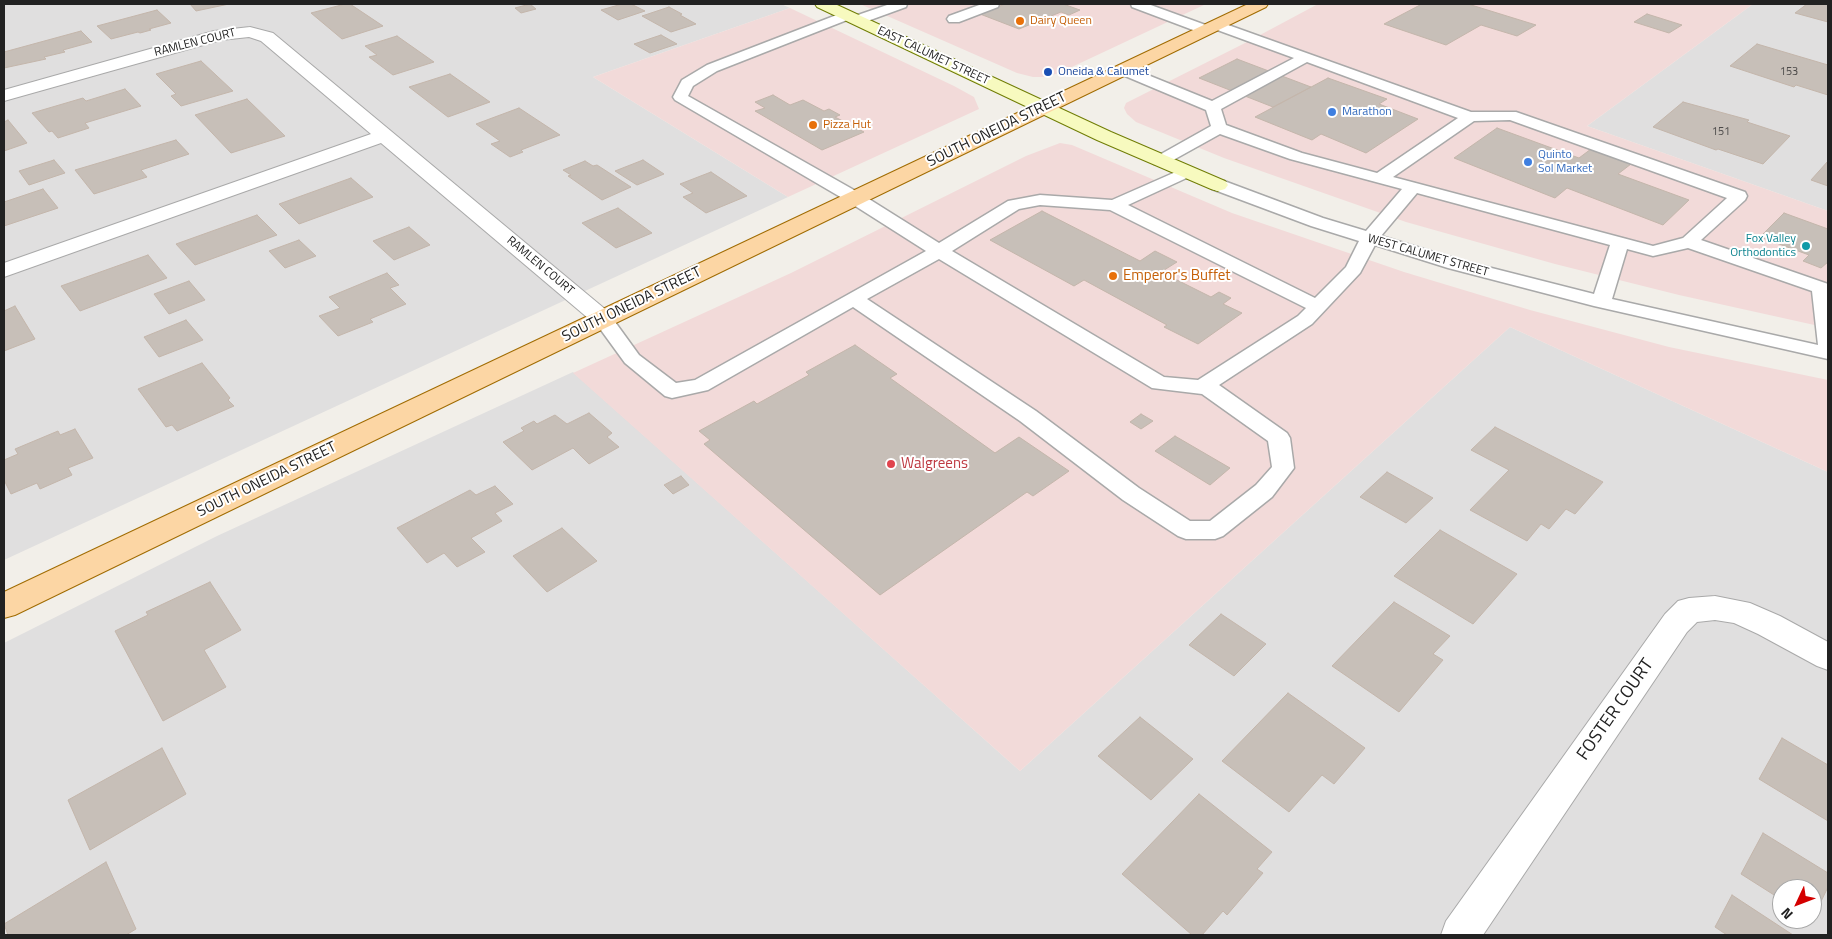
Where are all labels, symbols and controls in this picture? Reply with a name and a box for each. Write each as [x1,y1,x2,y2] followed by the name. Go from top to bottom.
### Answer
[1030,14,1092,28] place label: Dairy Queen
[1014,15,1026,27] marker: Dairy Queen
[875,24,991,88] street label: EAST CALUMET STREET
[153,26,237,60] street label: RAMLEN COURT
[1058,65,1149,79] place label: Oneida & Calumet
[1780,65,1798,79] house number: 153
[1042,66,1054,78] marker: Oneida & Calumet
[925,88,1069,172] street label: SOUTH ONEIDA STREET
[1342,105,1392,119] place label: Marathon
[1326,106,1338,118] marker: Marathon
[823,118,871,132] place label: Pizza Hut
[807,119,819,131] marker: Pizza Hut
[1712,125,1730,139] house number: 151
[1538,148,1592,176] place label: Quinto Sol Market
[1522,156,1534,168] marker: Quinto Sol Market
[1366,232,1490,280] street label: WEST CALUMET STREET
[1730,232,1796,260] place label: Fox Valley Orthodontics
[503,234,577,298] street label: RAMLEN COURT
[1800,240,1812,252] marker: Fox Valley Orthodontics
[560,263,704,347] street label: SOUTH ONEIDA STREET
[1123,267,1231,285] place label: Emperor's Buffet
[1107,270,1119,282] marker: Emperor's Buffet
[195,438,339,522] street label: SOUTH ONEIDA STREET
[901,455,968,473] place label: Walgreens
[885,458,897,470] marker: Walgreens
[1573,655,1659,765] street label: FOSTER COURT
[1772,879,1822,929] north arrow
[1775,903,1797,925] text: N

